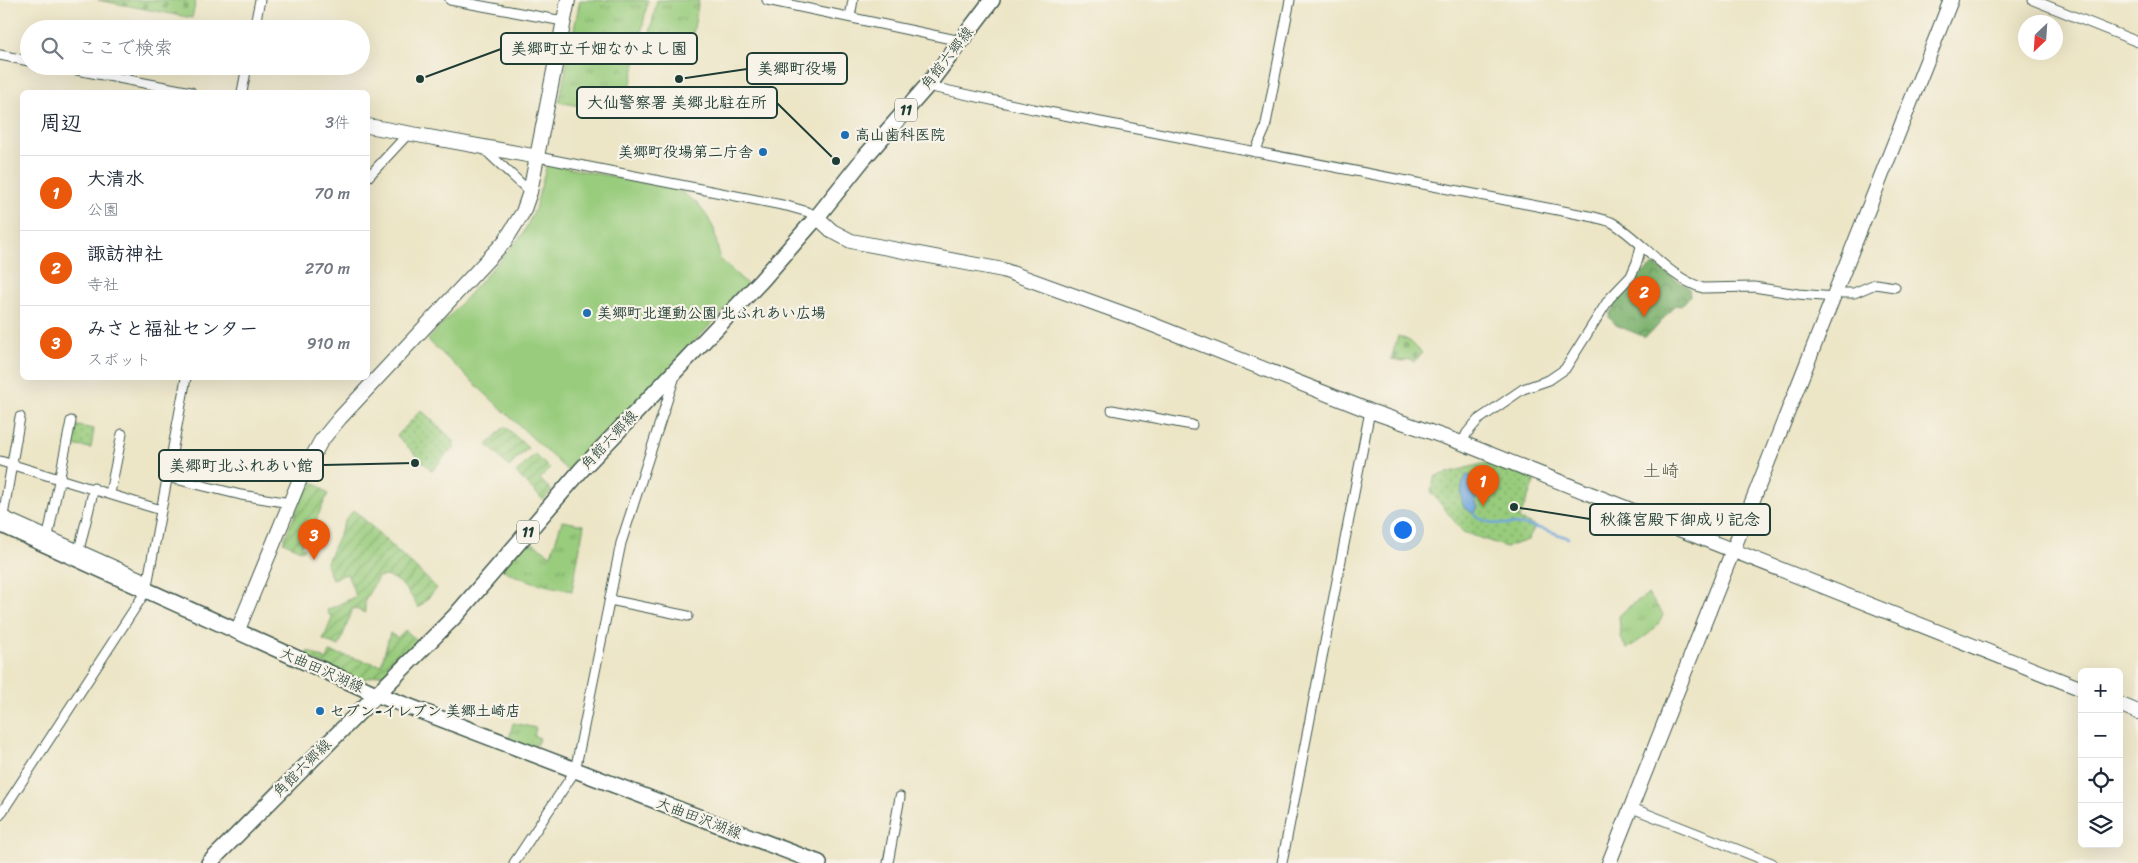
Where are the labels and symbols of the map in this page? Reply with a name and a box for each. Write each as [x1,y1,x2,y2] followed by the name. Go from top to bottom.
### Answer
[2018,15,2063,60] north arrow
[914,20,980,96] street label: 角館六郷線
[501,33,697,64] callout: 美郷町立千畑なかよし園
[511,34,687,63] text: 美郷町立千畑なかよし園
[747,53,847,84] callout: 美郷町役場
[757,54,837,83] text: 美郷町役場
[577,87,777,118] callout: 大仙警察署 美郷北駐在所
[587,88,767,117] text: 大仙警察署 美郷北駐在所
[895,98,917,122] road number: 11
[855,122,945,148] place label: 高山歯科医院
[839,129,851,141] marker: 高山歯科医院
[618,139,753,165] place label: 美郷町役場第二庁舎
[757,146,769,158] marker: 美郷町役場第二庁舎
[1628,276,1660,317] pin: 2
[597,300,826,326] place label: 美郷町北運動公園 北ふれあい広場
[581,307,593,319] marker: 美郷町北運動公園 北ふれあい広場
[574,404,644,476] street label: 角館六郷線
[159,450,323,481] callout: 美郷町北ふれあい館
[169,451,313,480] text: 美郷町北ふれあい館
[1643,455,1679,487] district label: 土崎
[1467,465,1499,506] pin: 1
[1590,504,1770,535] callout: 秋篠宮殿下御成り記念
[1600,505,1760,534] text: 秋篠宮殿下御成り記念
[1390,517,1416,543] your location
[298,519,330,560] pin: 3
[517,520,539,544] road number: 11
[276,640,368,700] street label: 大曲田沢湖線
[330,698,521,724] place label: セブン-イレブン 美郷土崎店
[314,705,326,717] marker: セブン-イレブン 美郷土崎店
[266,732,338,804] street label: 角館六郷線
[652,790,746,846] street label: 大曲田沢湖線

